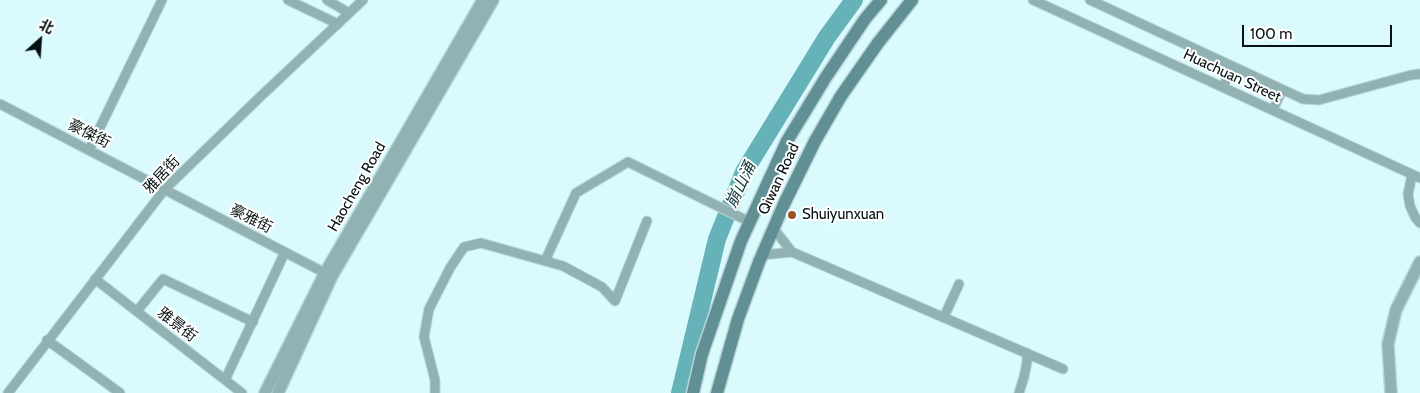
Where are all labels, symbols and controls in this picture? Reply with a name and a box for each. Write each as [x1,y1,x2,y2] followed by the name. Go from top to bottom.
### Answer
[15,15,65,65] north arrow
[36,15,57,38] text: 北
[1245,15,1395,47] scale bar
[1250,25,1292,43] text: 100 m
[1180,45,1284,107] street label: Huachuan Street
[65,116,113,152] street label: 豪傑街
[324,139,390,235] street label: Haocheng Road
[755,140,803,218] street label: Qiwan Road
[140,152,184,198] street label: 雅居街
[722,159,760,211] water label: 崩山涌
[227,201,275,237] street label: 豪雅街
[802,206,884,224] place label: Shuiyunxuan
[786,209,798,221] marker: Shuiyunxuan
[154,304,200,346] street label: 雅景街

